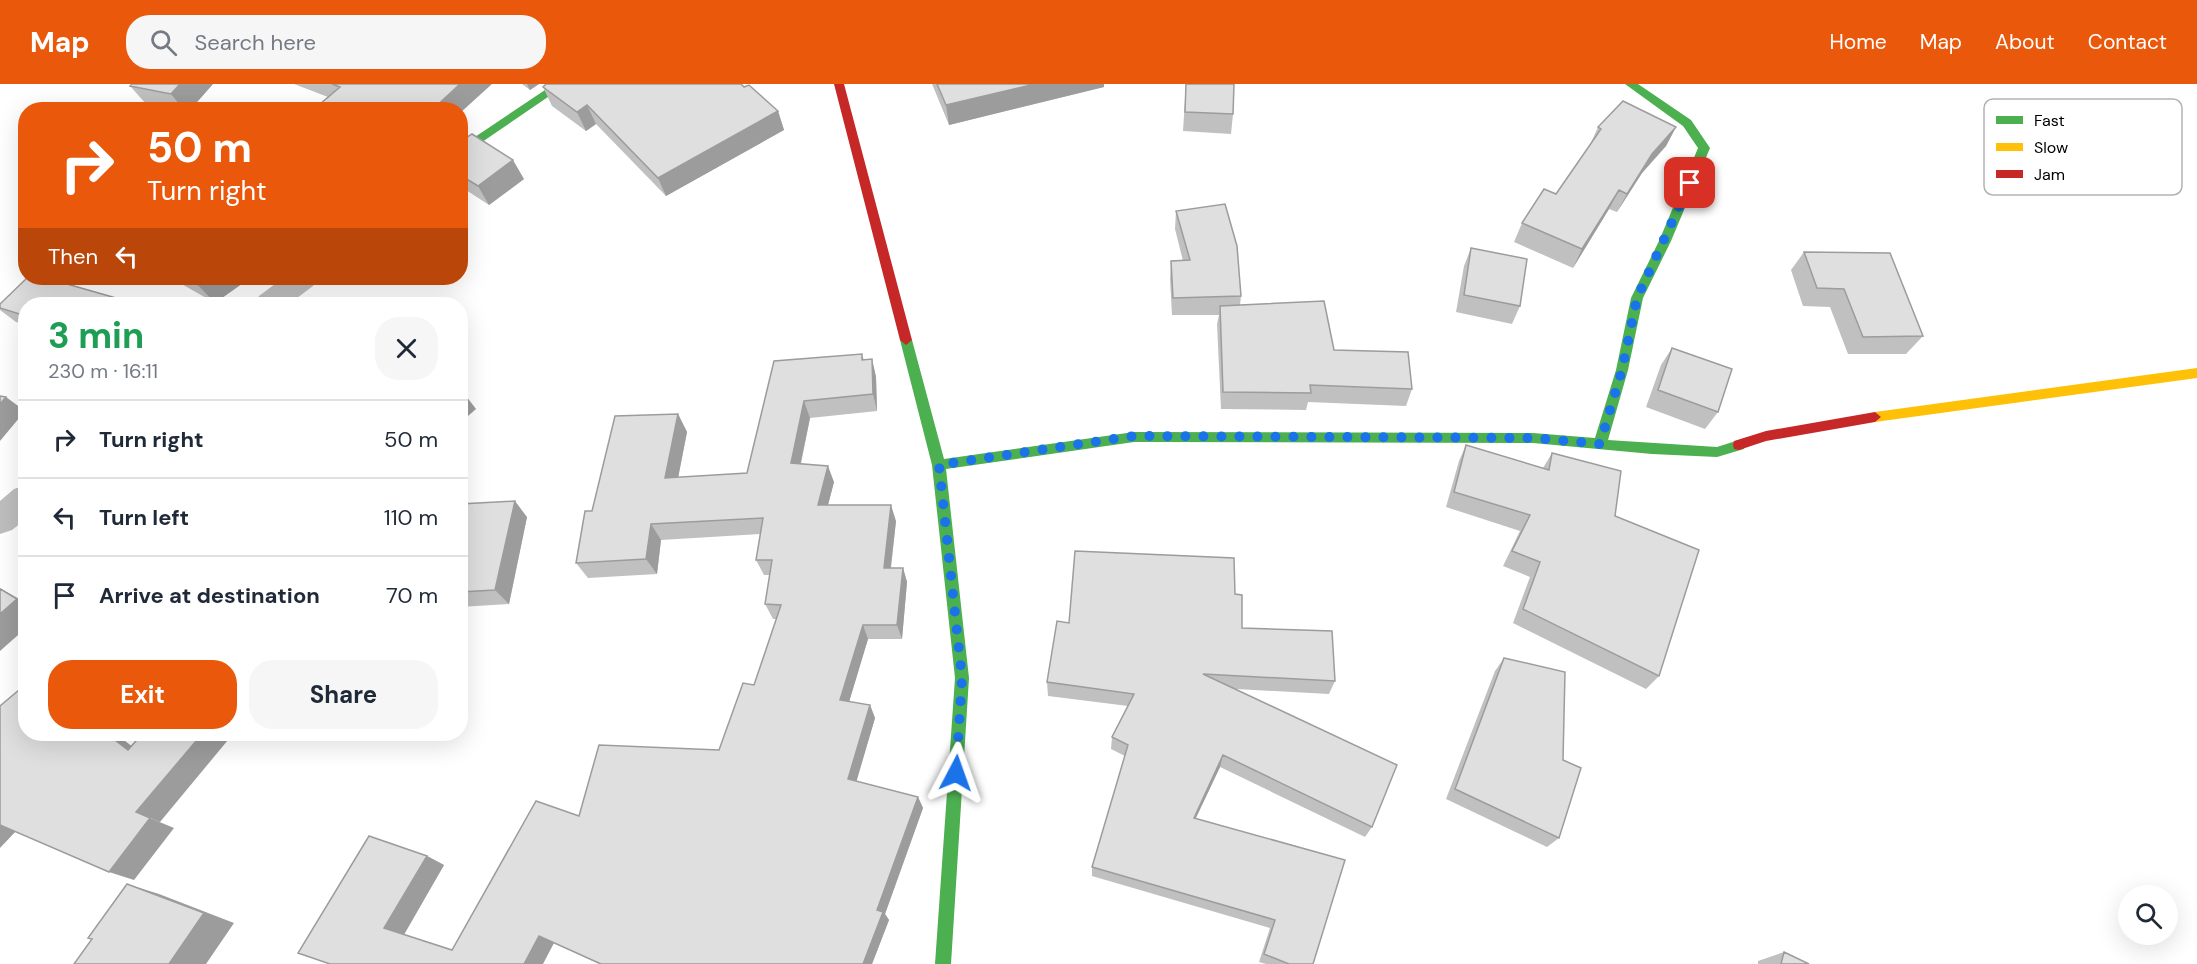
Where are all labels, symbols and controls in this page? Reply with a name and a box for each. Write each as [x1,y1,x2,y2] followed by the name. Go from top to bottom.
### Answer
[126,15,546,69] search box
[30,24,90,61] text: Map
[147,26,180,59] icon: search
[195,28,316,57] text: Search here
[1829,28,1887,56] text: Home
[1920,28,1962,56] text: Map
[1995,28,2055,56] text: About
[2088,28,2167,56] text: Contact
[1984,99,2182,195] legend
[2034,110,2065,131] text: Fast
[147,120,252,175] text: 50 m
[48,126,126,204] icon: right
[2034,137,2068,158] text: Slow
[1664,157,1715,208] pin
[2034,164,2065,185] text: Jam
[1673,166,1706,199] icon: arrive
[147,173,267,208] text: Turn right
[110,240,143,273] icon: left
[48,242,98,271] text: Then
[48,312,144,359] text: 3 min
[375,317,438,380] button: close
[48,358,158,384] text: 230 m · 16:11
[48,423,81,456] icon: right
[99,425,204,454] text: Turn right
[384,425,438,454] text: 50 m
[48,501,81,534] icon: left
[99,503,189,532] text: Turn left
[384,503,438,532] text: 110 m
[48,579,81,612] icon: arrive
[99,581,320,610] text: Arrive at destination
[386,581,438,610] text: 70 m
[48,660,237,729] button: Exit
[249,660,438,729] button: Share
[924,741,988,805] position arrow
[2118,885,2178,945] map controls
[2118,885,2178,945] button: search

